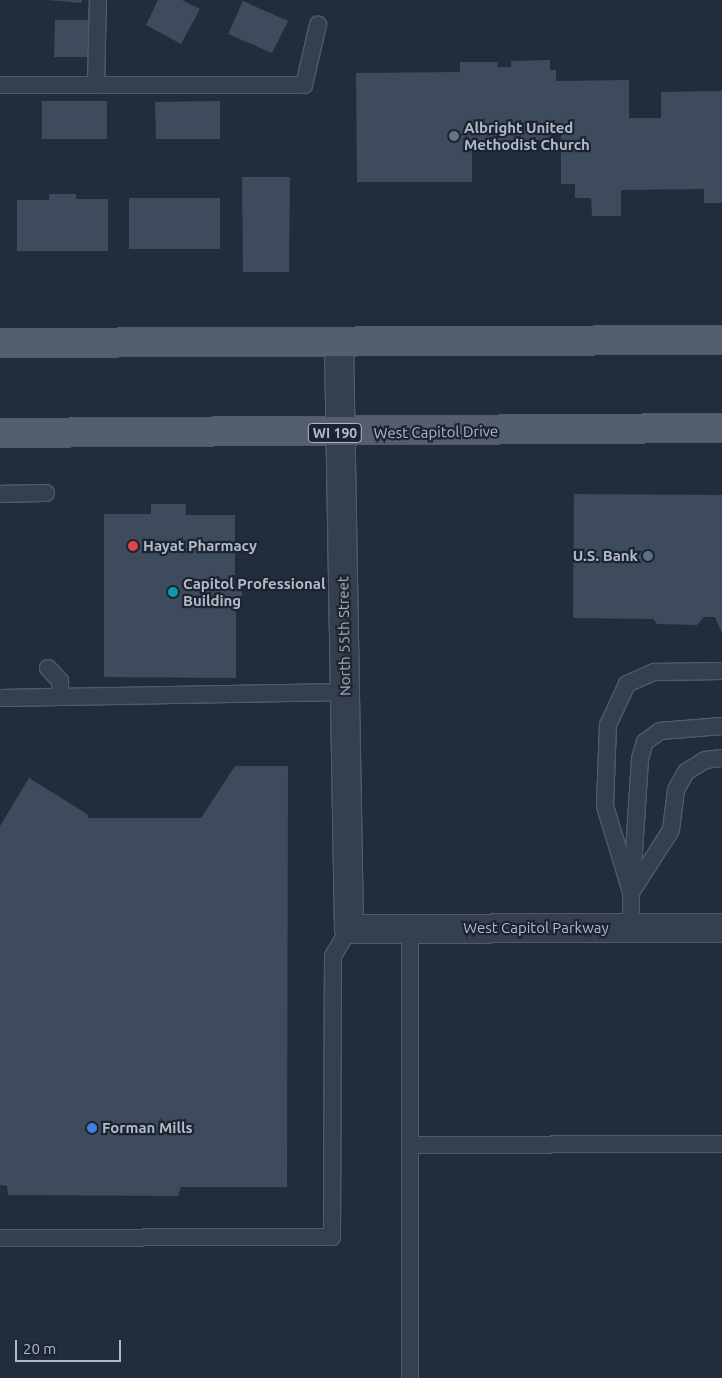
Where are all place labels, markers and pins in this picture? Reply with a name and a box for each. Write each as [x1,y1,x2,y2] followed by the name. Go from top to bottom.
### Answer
[464,118,590,153] place label: Albright United Methodist Church
[448,130,460,142] marker: Albright United Methodist Church
[143,537,257,555] place label: Hayat Pharmacy
[127,540,139,552] marker: Hayat Pharmacy
[573,547,638,565] place label: U.S. Bank
[642,550,654,562] marker: U.S. Bank
[183,574,325,609] place label: Capitol Professional Building
[167,586,179,598] marker: Capitol Professional Building
[102,1119,193,1137] place label: Forman Mills
[86,1122,98,1134] marker: Forman Mills

